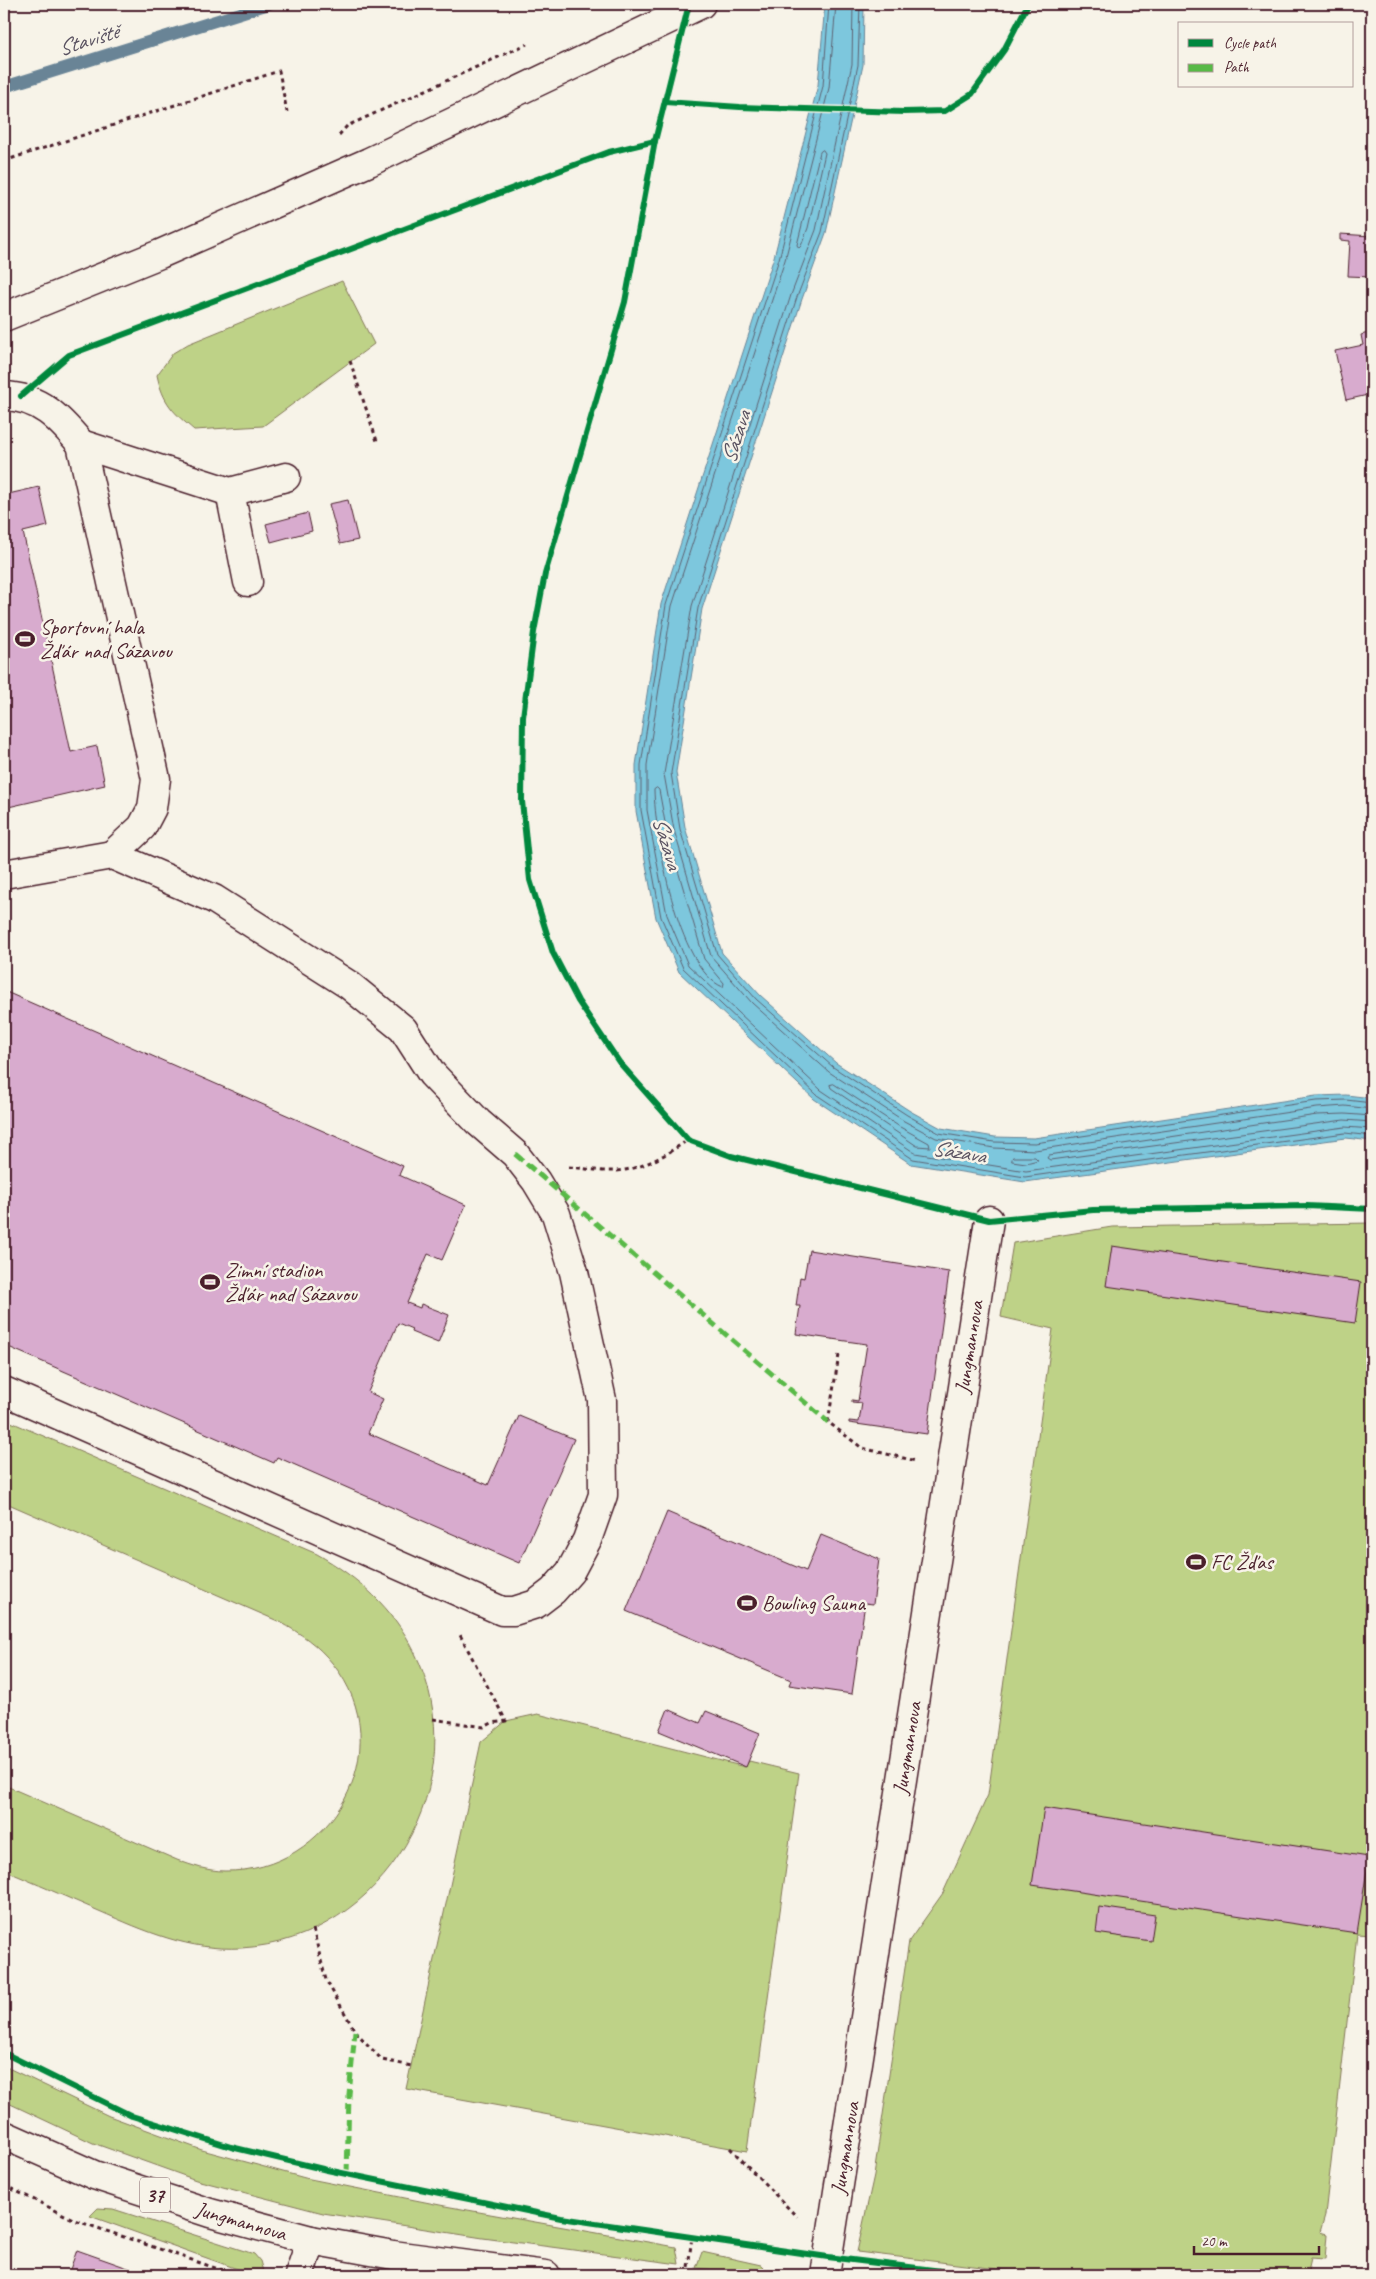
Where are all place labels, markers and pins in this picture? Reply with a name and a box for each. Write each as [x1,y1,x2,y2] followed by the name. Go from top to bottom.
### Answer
[40,614,173,664] place label: Sportovní hala Žďár nad Sázavou
[14,628,36,650] sports icon: Sportovní hala Žďár nad Sázavou
[225,1257,358,1307] place label: Zimní stadion Žďár nad Sázavou
[199,1271,221,1293] sports icon: Zimní stadion Žďár nad Sázavou
[1211,1549,1275,1575] place label: FC Žďas
[1185,1551,1207,1573] sports icon: FC Žďas
[762,1590,866,1616] place label: Bowling Sauna
[736,1592,758,1614] sports icon: Bowling Sauna

